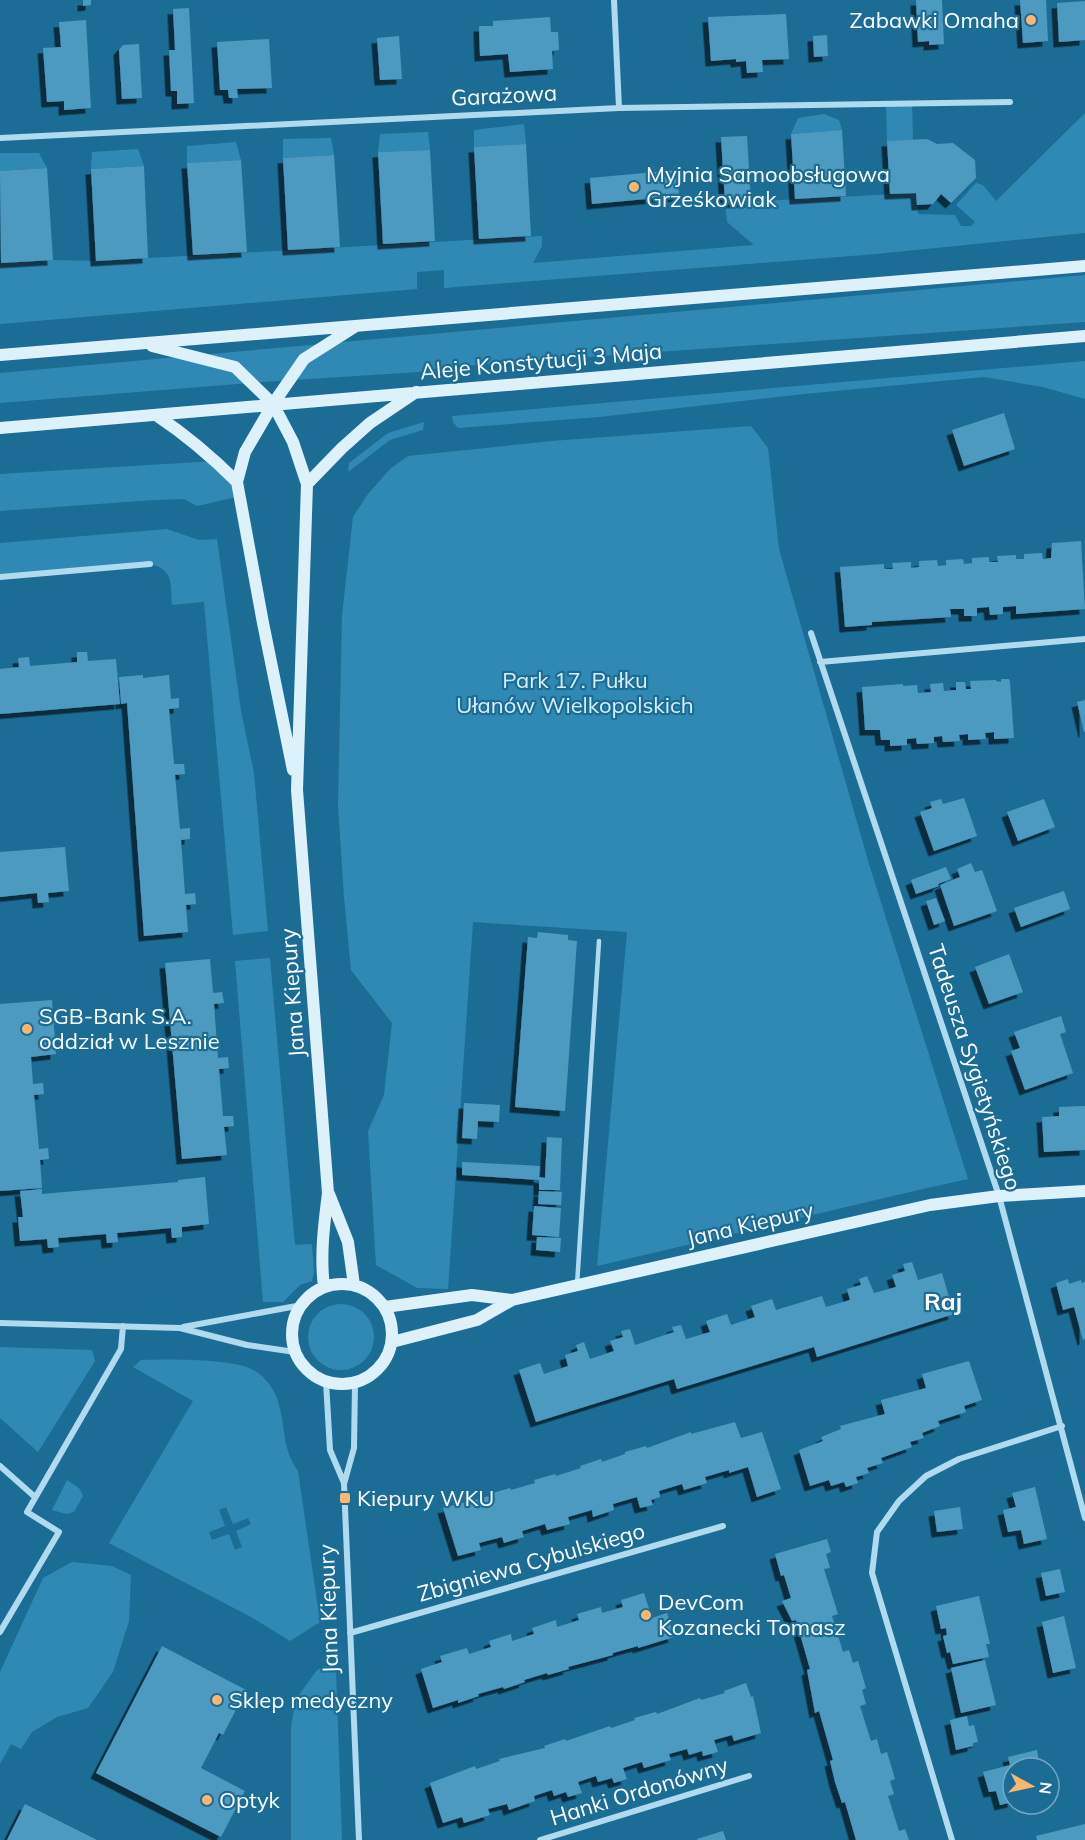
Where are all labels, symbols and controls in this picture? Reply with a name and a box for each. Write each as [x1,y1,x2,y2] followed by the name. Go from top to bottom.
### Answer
[850,6,1019,34] place label: Zabawki Omaha
[1024,13,1038,27] marker: Zabawki Omaha
[450,78,558,112] street label: Garażowa
[646,160,890,213] place label: Myjnia Samoobsługowa Grześkowiak
[627,180,641,194] marker: Myjnia Samoobsługowa Grześkowiak
[419,336,663,386] street label: Aleje Konstytucji 3 Maja
[456,666,694,719] park label: Park 17. Pułku Ułanów Wielkopolskich
[273,927,310,1059] street label: Jana Kiepury
[922,940,1028,1194] street label: Tadeusza Sygietyńskiego
[39,1002,220,1055] place label: SGB-Bank S.A. oddział w Lesznie
[20,1022,34,1036] marker: SGB-Bank S.A. oddział w Lesznie
[684,1196,817,1252] street label: Jana Kiepury
[924,1286,962,1316] district label: Raj
[357,1484,494,1512] place label: Kiepury WKU
[338,1491,352,1505] marker: Kiepury WKU
[414,1516,648,1608] street label: Zbigniewa Cybulskiego
[312,1543,344,1674] street label: Jana Kiepury
[658,1588,846,1641] place label: DevCom Kozanecki Tomasz
[639,1608,653,1622] marker: DevCom Kozanecki Tomasz
[229,1686,393,1714] place label: Sklep medyczny
[210,1693,224,1707] marker: Sklep medyczny
[547,1751,732,1831] street label: Hanki Ordonówny
[1001,1756,1061,1816] north arrow
[1035,1781,1057,1795] text: N
[219,1786,281,1814] place label: Optyk
[200,1793,214,1807] marker: Optyk

